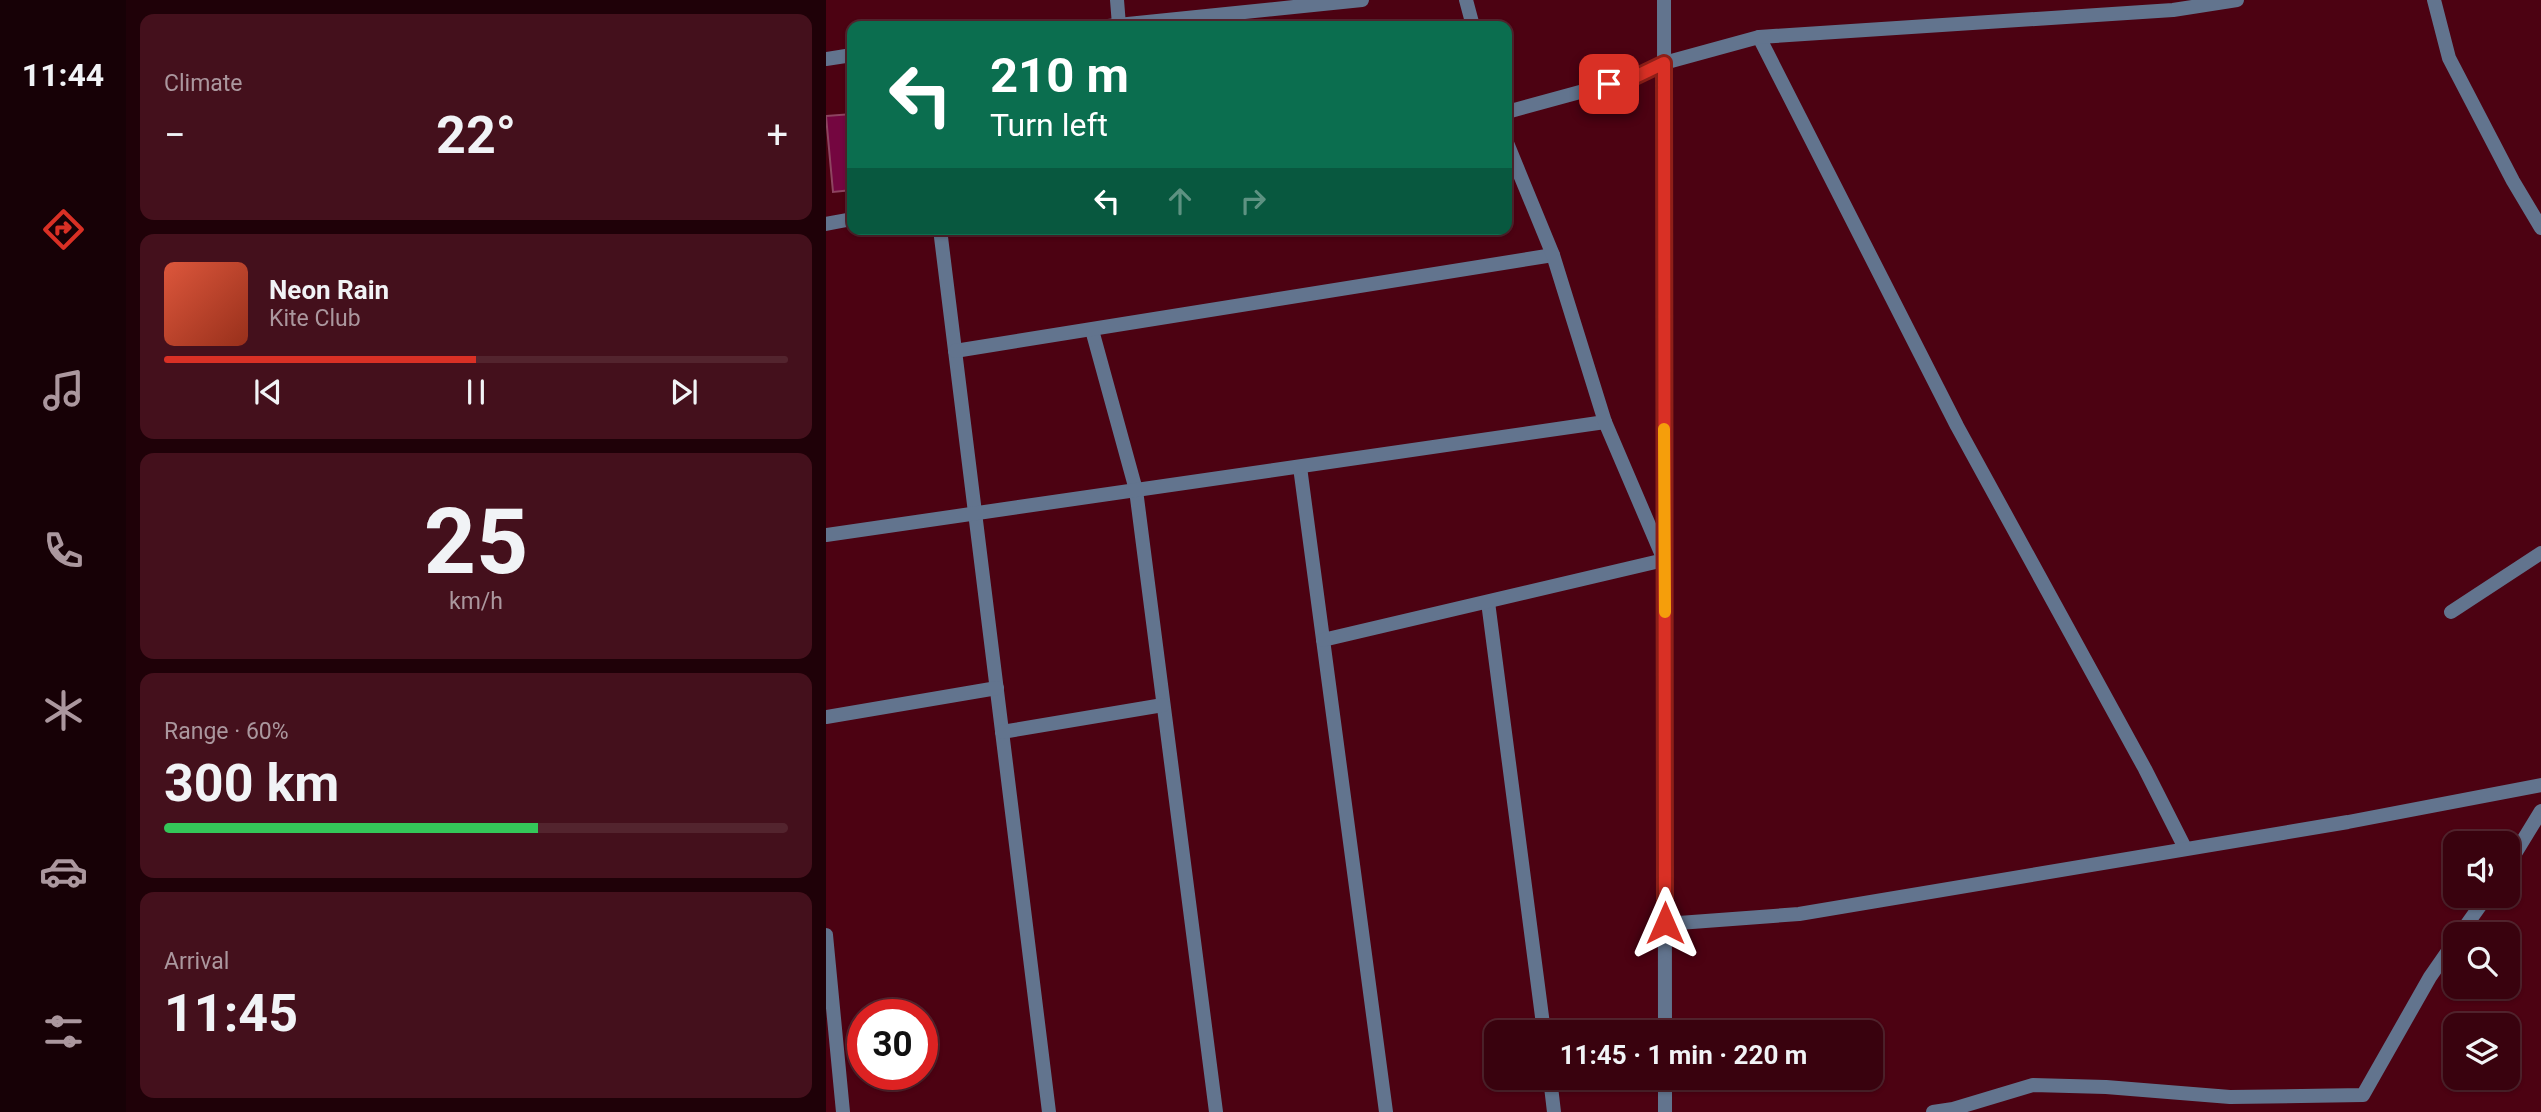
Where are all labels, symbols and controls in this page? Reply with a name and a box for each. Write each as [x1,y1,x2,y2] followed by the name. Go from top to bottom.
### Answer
[990,47,1129,104] text: 210 m
[875,49,966,140] icon: left
[1579,54,1639,114] pin
[22,56,104,94] text: 11:44
[1590,65,1628,103] icon: arrive
[164,70,243,97] text: Climate
[436,105,516,166] text: 22°
[990,106,1108,144] text: Turn left
[164,113,186,157] text: −
[766,113,788,157] text: +
[1088,182,1126,220] icon: left
[1161,182,1199,220] icon: ahead
[1234,182,1272,220] icon: right
[39,205,88,254] icon: directions
[269,275,389,305] text: Neon Rain
[269,305,361,332] text: Kite Club
[39,366,88,415] icon: music
[249,373,287,411] icon: previous
[457,373,495,411] icon: pause
[665,373,703,411] icon: next
[424,489,528,595] text: 25
[39,526,88,575] icon: phone
[449,588,503,615] text: km/h
[39,686,88,735] icon: climate
[164,718,289,745] text: Range · 60%
[164,753,339,814] text: 300 km
[2443,831,2520,1090] map controls
[2443,831,2520,908] button: sound
[39,847,88,896] icon: car
[1628,886,1702,960] position arrow
[2443,922,2520,999] button: search
[164,948,229,975] text: Arrival
[164,983,298,1044] text: 11:45
[847,999,938,1090] speed limit sign: 30
[39,1007,88,1056] icon: filters
[2443,1013,2520,1090] button: layers
[1560,1040,1807,1070] text: 11:45 · 1 min · 220 m

